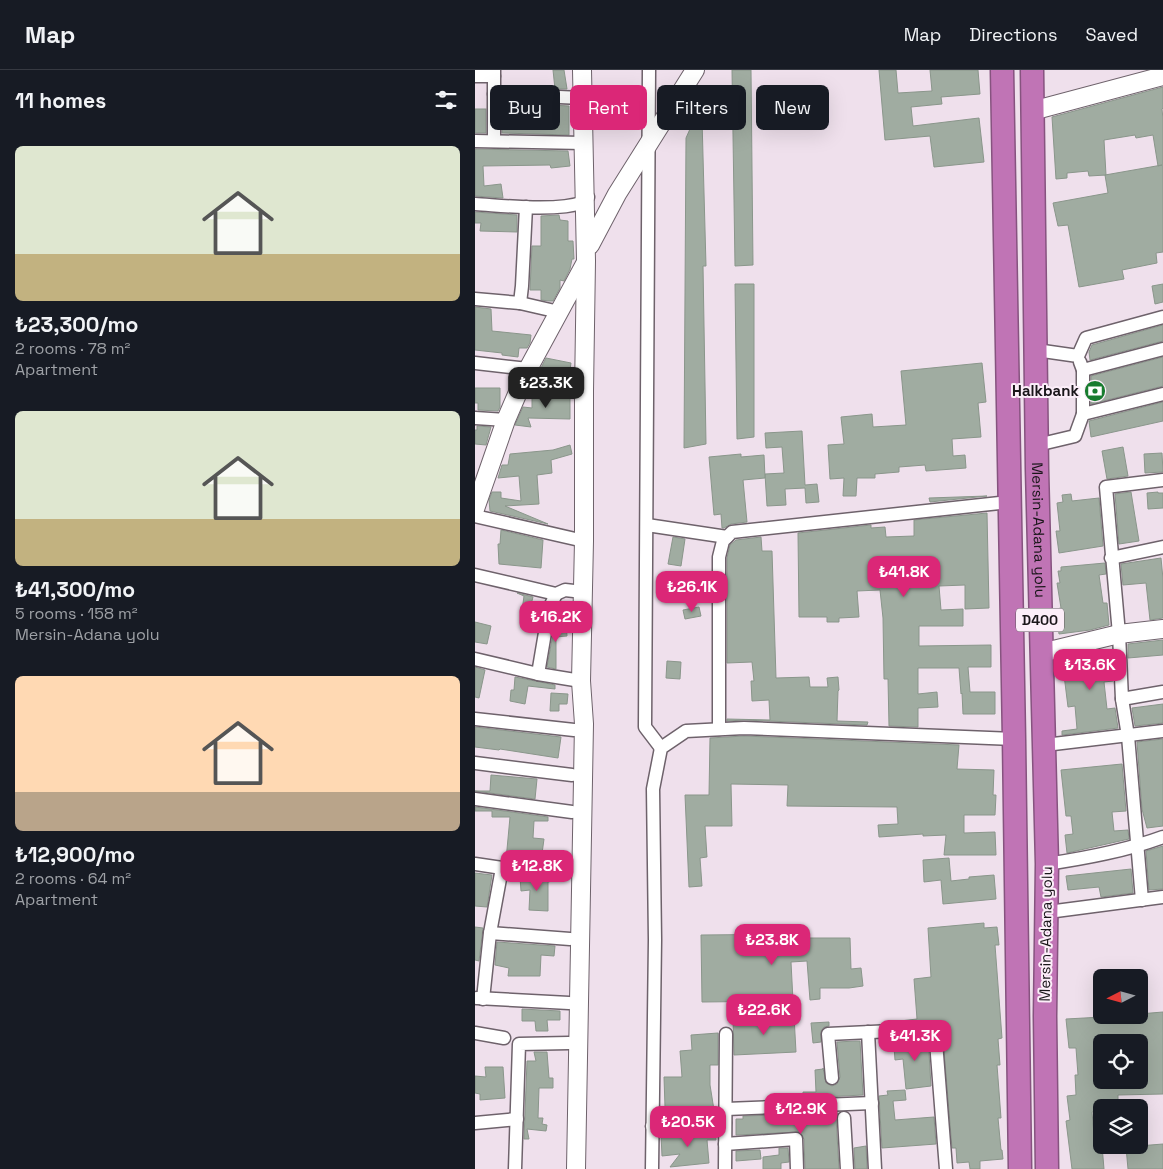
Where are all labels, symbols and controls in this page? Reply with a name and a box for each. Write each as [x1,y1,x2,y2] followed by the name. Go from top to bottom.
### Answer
[25,19,75,50] text: Map
[904,23,941,46] text: Map
[969,23,1058,46] text: Directions
[1086,23,1138,46] text: Saved
[490,85,560,130] chip: Buy
[570,85,647,130] chip: Rent
[657,85,746,130] chip: Filters
[756,85,829,130] chip: New
[432,86,460,114] icon: filters
[15,87,106,114] text: 11 homes
[193,178,283,268] icon: home
[15,311,138,338] text: ₺23,300/mo
[15,338,130,359] text: 2 rooms · 78 m²
[15,359,98,380] text: Apartment
[505,366,587,409] pin: ₺23.3K
[519,372,573,393] text: ₺23.3K
[1083,379,1107,403] bank icon: Halkbank
[1012,381,1080,400] place label: Halkbank
[193,443,283,533] icon: home
[1028,462,1050,598] street label: Mersin-Adana yolu
[863,556,945,598] pin: ₺41.8K
[878,561,930,582] text: ₺41.8K
[651,570,733,613] pin: ₺26.1K
[15,576,135,603] text: ₺41,300/mo
[667,576,717,597] text: ₺26.1K
[515,600,597,643] pin: ₺16.2K
[15,603,138,624] text: 5 rooms · 158 m²
[530,606,582,627] text: ₺16.2K
[1016,608,1064,632] road number: D400
[15,624,160,645] text: Mersin-Adana yolu
[1049,648,1131,691] pin: ₺13.6K
[1064,654,1116,675] text: ₺13.6K
[193,708,283,798] icon: home
[15,841,135,868] text: ₺12,900/mo
[496,850,578,892] pin: ₺12.8K
[511,855,563,876] text: ₺12.8K
[1035,866,1056,1002] street label: Mersin-Adana yolu
[15,868,131,889] text: 2 rooms · 64 m²
[15,889,98,910] text: Apartment
[731,924,813,966] pin: ₺23.8K
[745,929,799,950] text: ₺23.8K
[1093,969,1147,1024] north arrow
[1093,969,1148,1154] map controls
[723,994,805,1036] pin: ₺22.6K
[737,999,791,1020] text: ₺22.6K
[874,1020,956,1062] pin: ₺41.3K
[889,1025,941,1046] text: ₺41.3K
[1093,1034,1148,1089] button: locate
[760,1092,842,1135] pin: ₺12.9K
[775,1098,827,1119] text: ₺12.9K
[1093,1099,1148,1154] button: layers
[647,1106,729,1148] pin: ₺20.5K
[661,1111,715,1132] text: ₺20.5K

